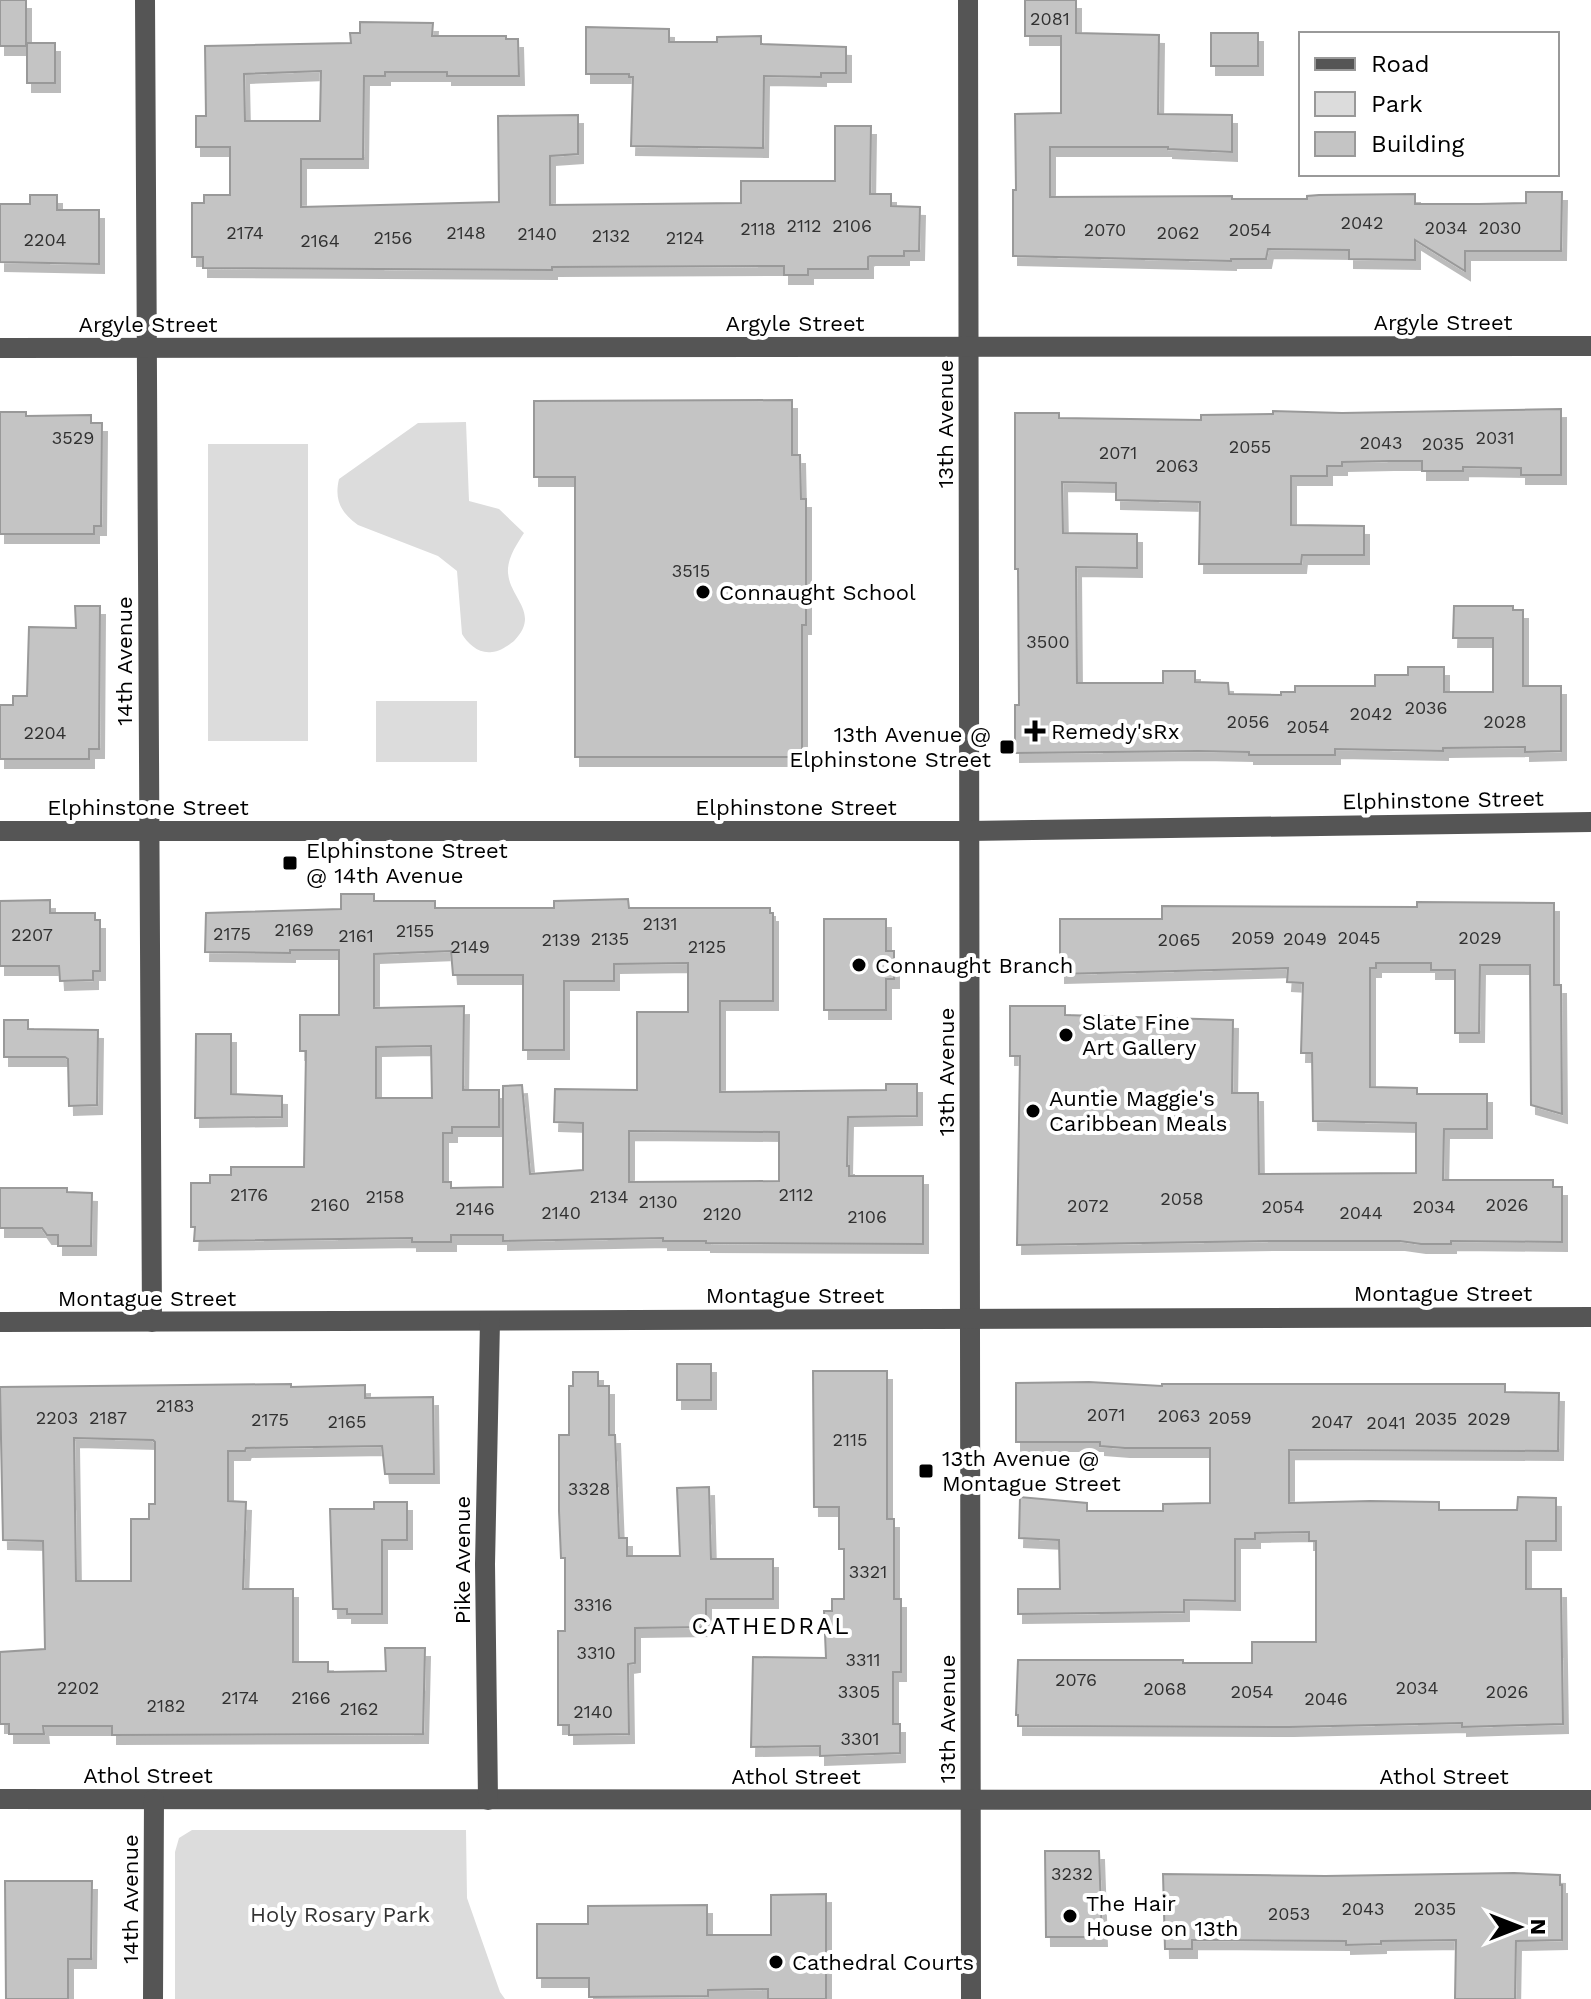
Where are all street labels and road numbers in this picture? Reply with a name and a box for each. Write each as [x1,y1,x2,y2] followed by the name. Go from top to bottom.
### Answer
[1373,310,1513,335] street label: Argyle Street
[725,311,865,336] street label: Argyle Street
[78,312,218,337] street label: Argyle Street
[933,360,958,488] street label: 13th Avenue
[112,596,137,726] street label: 14th Avenue
[1342,786,1544,814] street label: Elphinstone Street
[47,795,249,820] street label: Elphinstone Street
[695,795,897,820] street label: Elphinstone Street
[934,1008,959,1136] street label: 13th Avenue
[1354,1281,1532,1306] street label: Montague Street
[706,1283,884,1308] street label: Montague Street
[58,1286,236,1311] street label: Montague Street
[450,1496,475,1624] street label: Pike Avenue
[935,1655,960,1783] street label: 13th Avenue
[83,1763,213,1788] street label: Athol Street
[731,1764,861,1789] street label: Athol Street
[1379,1764,1509,1789] street label: Athol Street
[118,1834,143,1964] street label: 14th Avenue

